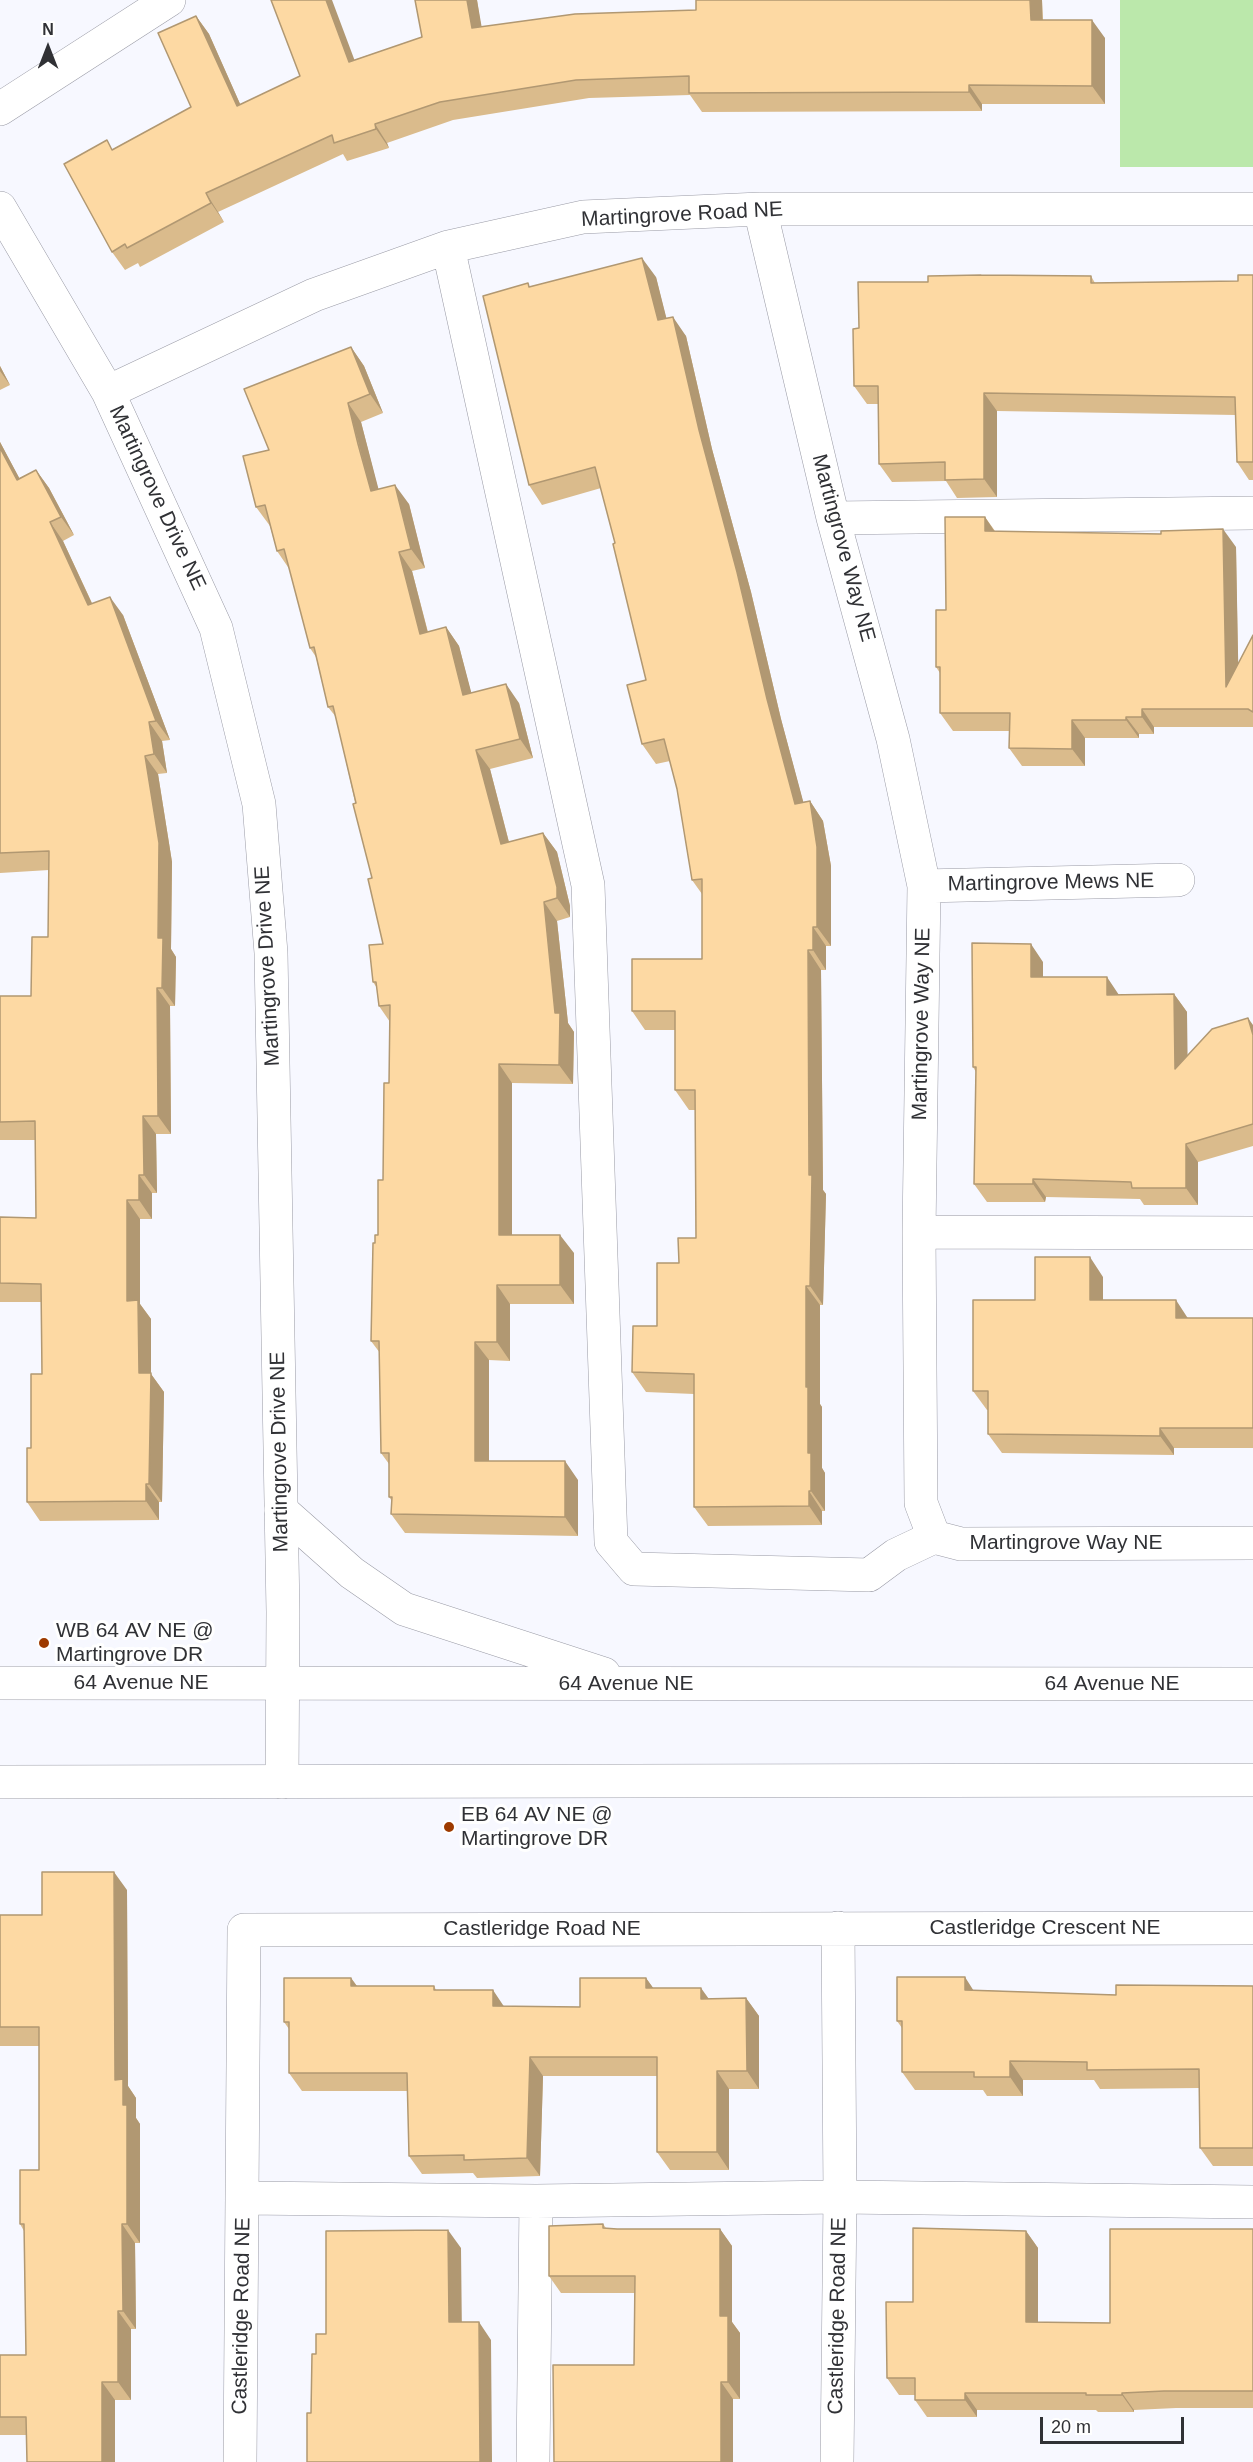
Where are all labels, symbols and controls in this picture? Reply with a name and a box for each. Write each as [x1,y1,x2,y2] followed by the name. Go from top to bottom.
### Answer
[18,18,78,78] north arrow
[42,21,54,38] text: N
[581,197,783,233] street label: Martingrove Road NE
[103,402,211,594] street label: Martingrove Drive NE
[806,452,880,644] street label: Martingrove Way NE
[250,865,286,1067] street label: Martingrove Drive NE
[948,869,1154,897] street label: Martingrove Mews NE
[908,927,936,1121] street label: Martingrove Way NE
[266,1351,294,1553] street label: Martingrove Drive NE
[970,1530,1162,1556] street label: Martingrove Way NE
[56,1618,213,1668] place label: WB 64 AV NE @ Martingrove DR
[37,1636,51,1650] marker: WB 64 AV NE @ Martingrove DR
[73,1670,209,1696] street label: 64 Avenue NE
[558,1671,694,1697] street label: 64 Avenue NE
[1044,1671,1180,1697] street label: 64 Avenue NE
[461,1802,613,1852] place label: EB 64 AV NE @ Martingrove DR
[442,1820,456,1834] marker: EB 64 AV NE @ Martingrove DR
[929,1915,1161,1941] street label: Castleridge Crescent NE
[443,1916,641,1942] street label: Castleridge Road NE
[228,2217,256,2415] street label: Castleridge Road NE
[824,2217,852,2415] street label: Castleridge Road NE
[1043,2405,1187,2443] scale bar
[1051,2417,1091,2437] text: 20 m

